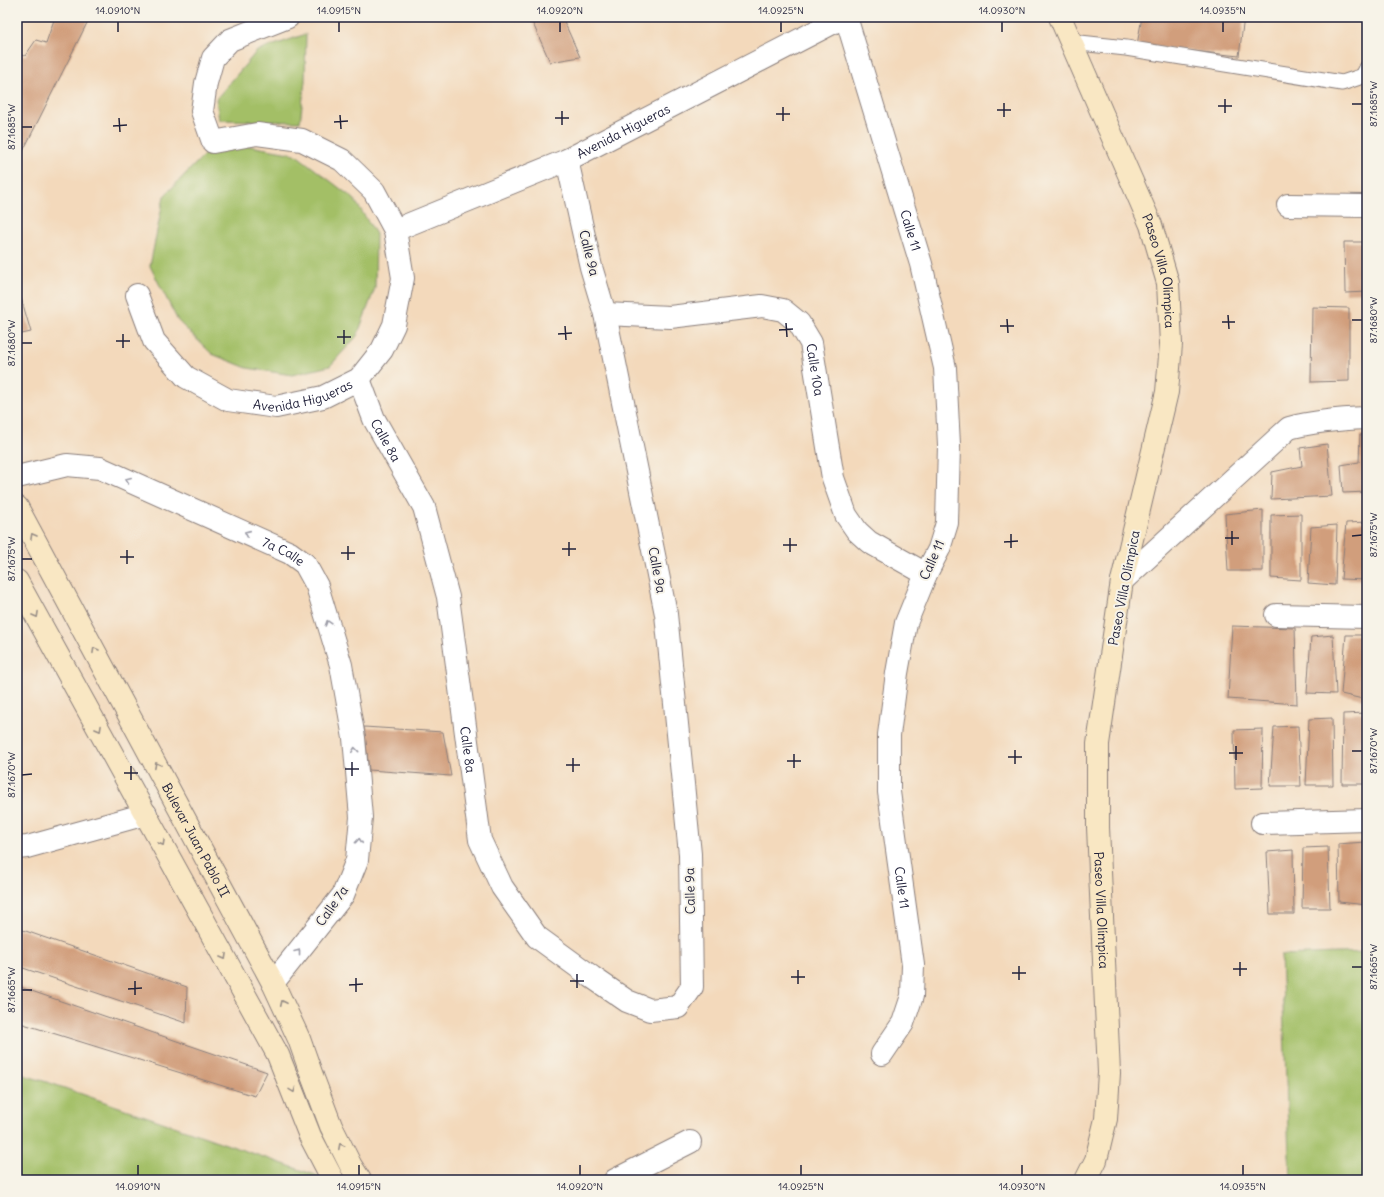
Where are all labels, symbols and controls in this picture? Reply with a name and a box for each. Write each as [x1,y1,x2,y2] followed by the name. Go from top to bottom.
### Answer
[96,4,140,17] text: 14.0910°N
[317,4,361,17] text: 14.0915°N
[537,4,583,17] text: 14.0920°N
[758,4,804,17] text: 14.0925°N
[979,4,1025,17] text: 14.0930°N
[1200,4,1246,17] text: 14.0935°N
[1367,81,1380,127] text: 87.1685°W
[574,100,673,162] street label: Avenida Higueras
[5,104,18,150] text: 87.1685°W
[897,208,925,253] street label: Calle 11
[1139,211,1179,329] street label: Paseo Villa Olímpica
[575,228,603,278] street label: Calle 9a
[1367,297,1380,343] text: 87.1680°W
[5,320,18,366] text: 87.1680°W
[803,342,828,397] street label: Calle 10a
[252,375,355,416] street label: Avenida Higueras
[367,416,405,465] street label: Calle 8a
[125,476,132,484] one-way arrow
[1367,512,1380,558] text: 87.1675°W
[1104,529,1144,647] street label: Paseo Villa Olímpica
[243,530,251,538] one-way arrow
[30,533,37,540] one-way arrow
[260,533,308,569] street label: 7a Calle
[5,536,18,582] text: 87.1675°W
[916,537,948,583] street label: Calle 11
[644,545,670,595] street label: Calle 9a
[31,611,38,618] one-way arrow
[324,620,333,627] one-way arrow
[92,647,100,654] one-way arrow
[94,725,101,732] one-way arrow
[457,725,480,774] street label: Calle 8a
[1367,728,1380,774] text: 87.1670°W
[350,747,359,753] one-way arrow
[5,752,18,798] text: 87.1670°W
[154,761,161,769] one-way arrow
[158,780,234,900] street label: Bulevar Juan Pablo II
[157,838,164,846] one-way arrow
[355,838,364,844] one-way arrow
[1091,851,1113,969] street label: Paseo Villa Olímpica
[891,865,914,910] street label: Calle 11
[681,868,699,914] street label: Calle 9a
[312,882,352,930] street label: Calle 7a
[1367,944,1380,990] text: 87.1665°W
[293,949,300,956] one-way arrow
[219,952,227,960] one-way arrow
[5,967,18,1013] text: 87.1665°W
[280,1000,288,1008] one-way arrow
[288,1087,296,1094] one-way arrow
[338,1143,346,1150] one-way arrow
[116,1180,160,1193] text: 14.0910°N
[337,1180,381,1193] text: 14.0915°N
[557,1180,603,1193] text: 14.0920°N
[778,1180,824,1193] text: 14.0925°N
[999,1180,1045,1193] text: 14.0930°N
[1220,1180,1266,1193] text: 14.0935°N

